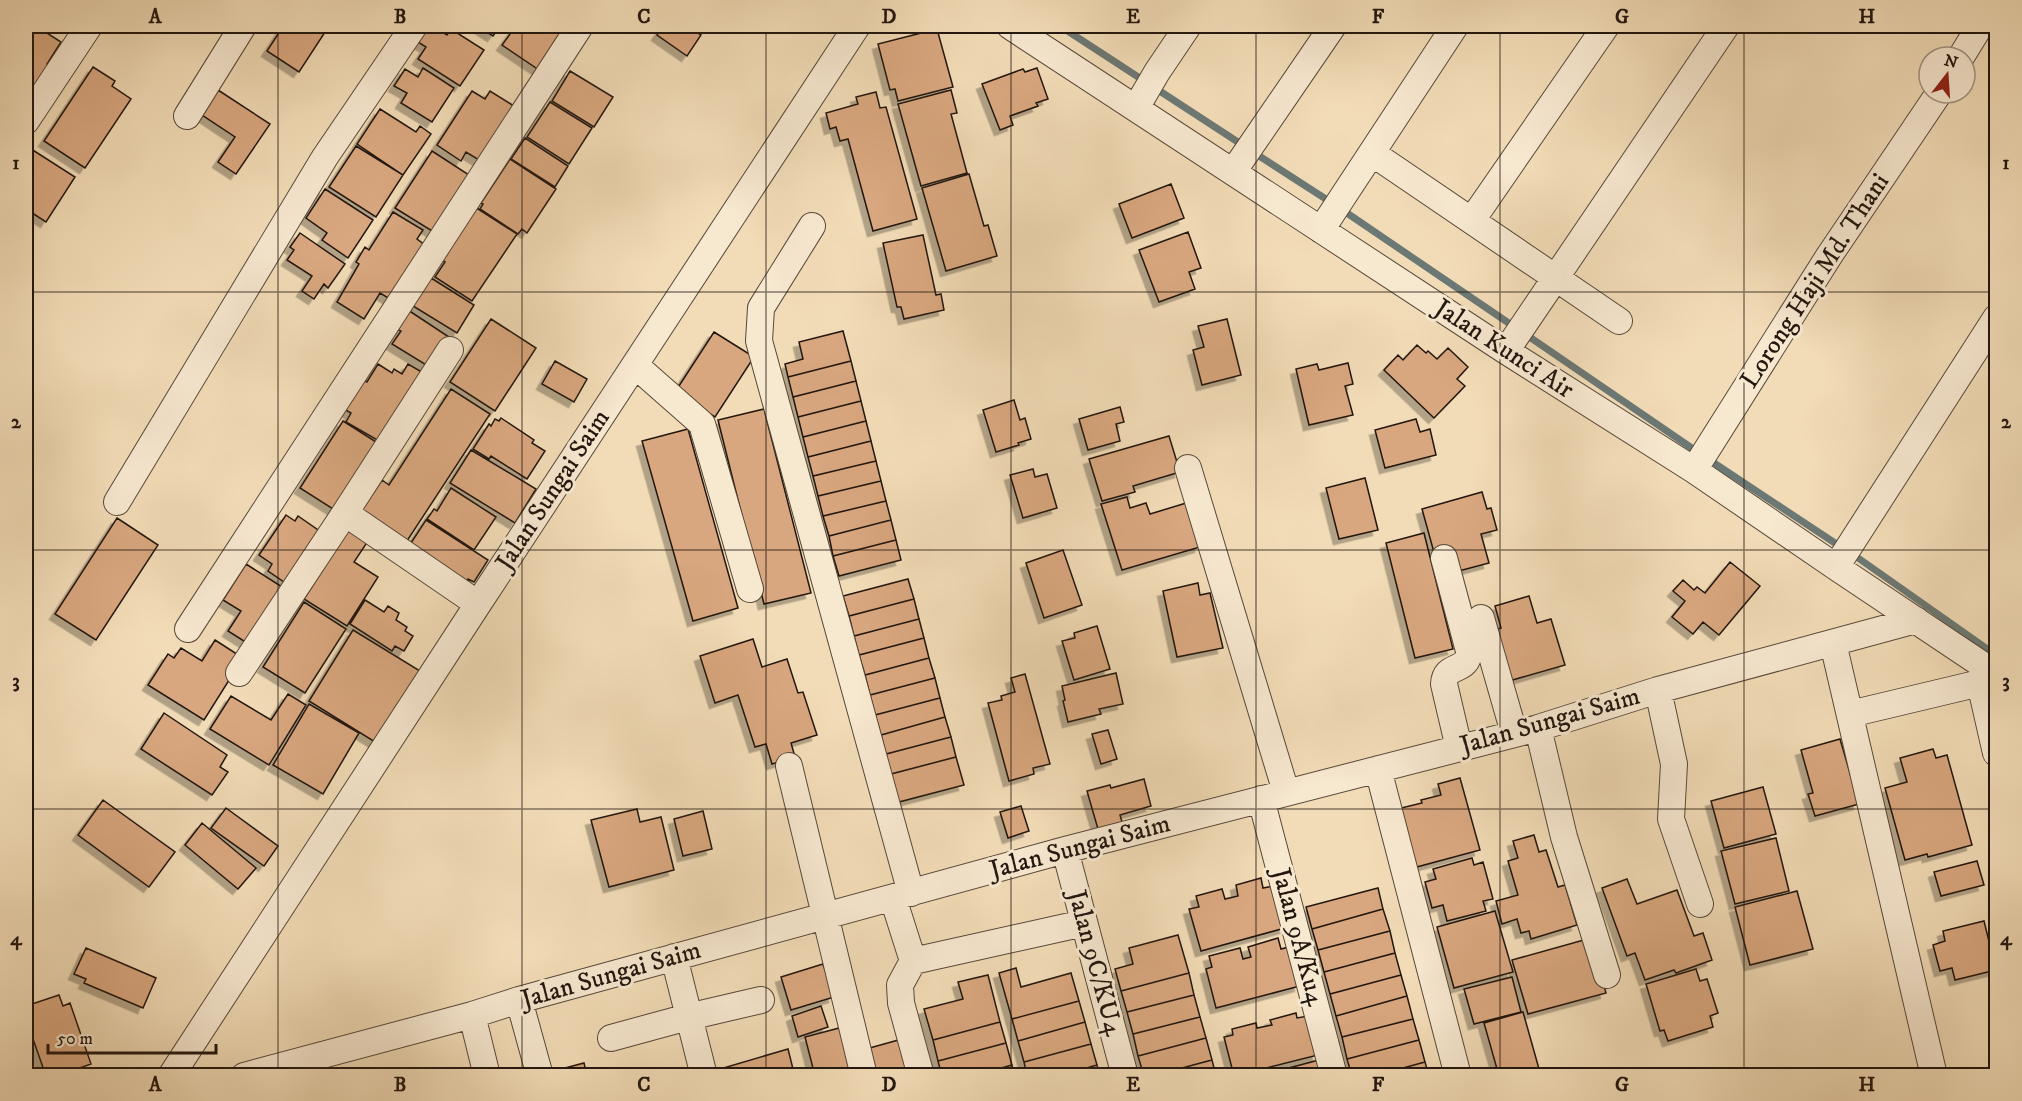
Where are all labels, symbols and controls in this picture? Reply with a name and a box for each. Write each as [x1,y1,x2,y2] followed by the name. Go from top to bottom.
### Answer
[148,5,163,30] text: A
[394,5,406,30] text: B
[637,5,651,30] text: C
[882,5,897,30] text: D
[1126,5,1140,30] text: E
[1372,5,1385,30] text: F
[1615,5,1629,30] text: G
[1859,5,1876,30] text: H
[1917,45,1977,105] north arrow
[1942,50,1960,73] text: N
[12,151,20,176] text: 1
[2002,151,2010,176] text: 1
[1733,167,1897,395] street label: Lorong Haji Md. Thani
[1426,291,1580,406] street label: Jalan Kunci Air
[488,403,617,578] street label: Jalan Sungai Saim
[11,410,22,435] text: 2
[2001,410,2012,435] text: 2
[12,669,20,694] text: 3
[2002,669,2010,694] text: 3
[1454,680,1644,763] street label: Jalan Sungai Saim
[984,807,1174,887] street label: Jalan Sungai Saim
[1263,863,1332,1010] street label: Jalan 9A/Ku4
[1059,885,1131,1040] street label: Jalan 9C/KU4
[10,927,23,952] text: 4
[2000,927,2013,952] text: 4
[515,934,705,1017] street label: Jalan Sungai Saim
[48,1017,216,1055] scale bar
[57,1028,93,1050] text: 50 m
[148,1073,163,1098] text: A
[394,1073,406,1098] text: B
[637,1073,651,1098] text: C
[882,1073,897,1098] text: D
[1126,1073,1140,1098] text: E
[1372,1073,1385,1098] text: F
[1615,1073,1629,1098] text: G
[1859,1073,1876,1098] text: H

